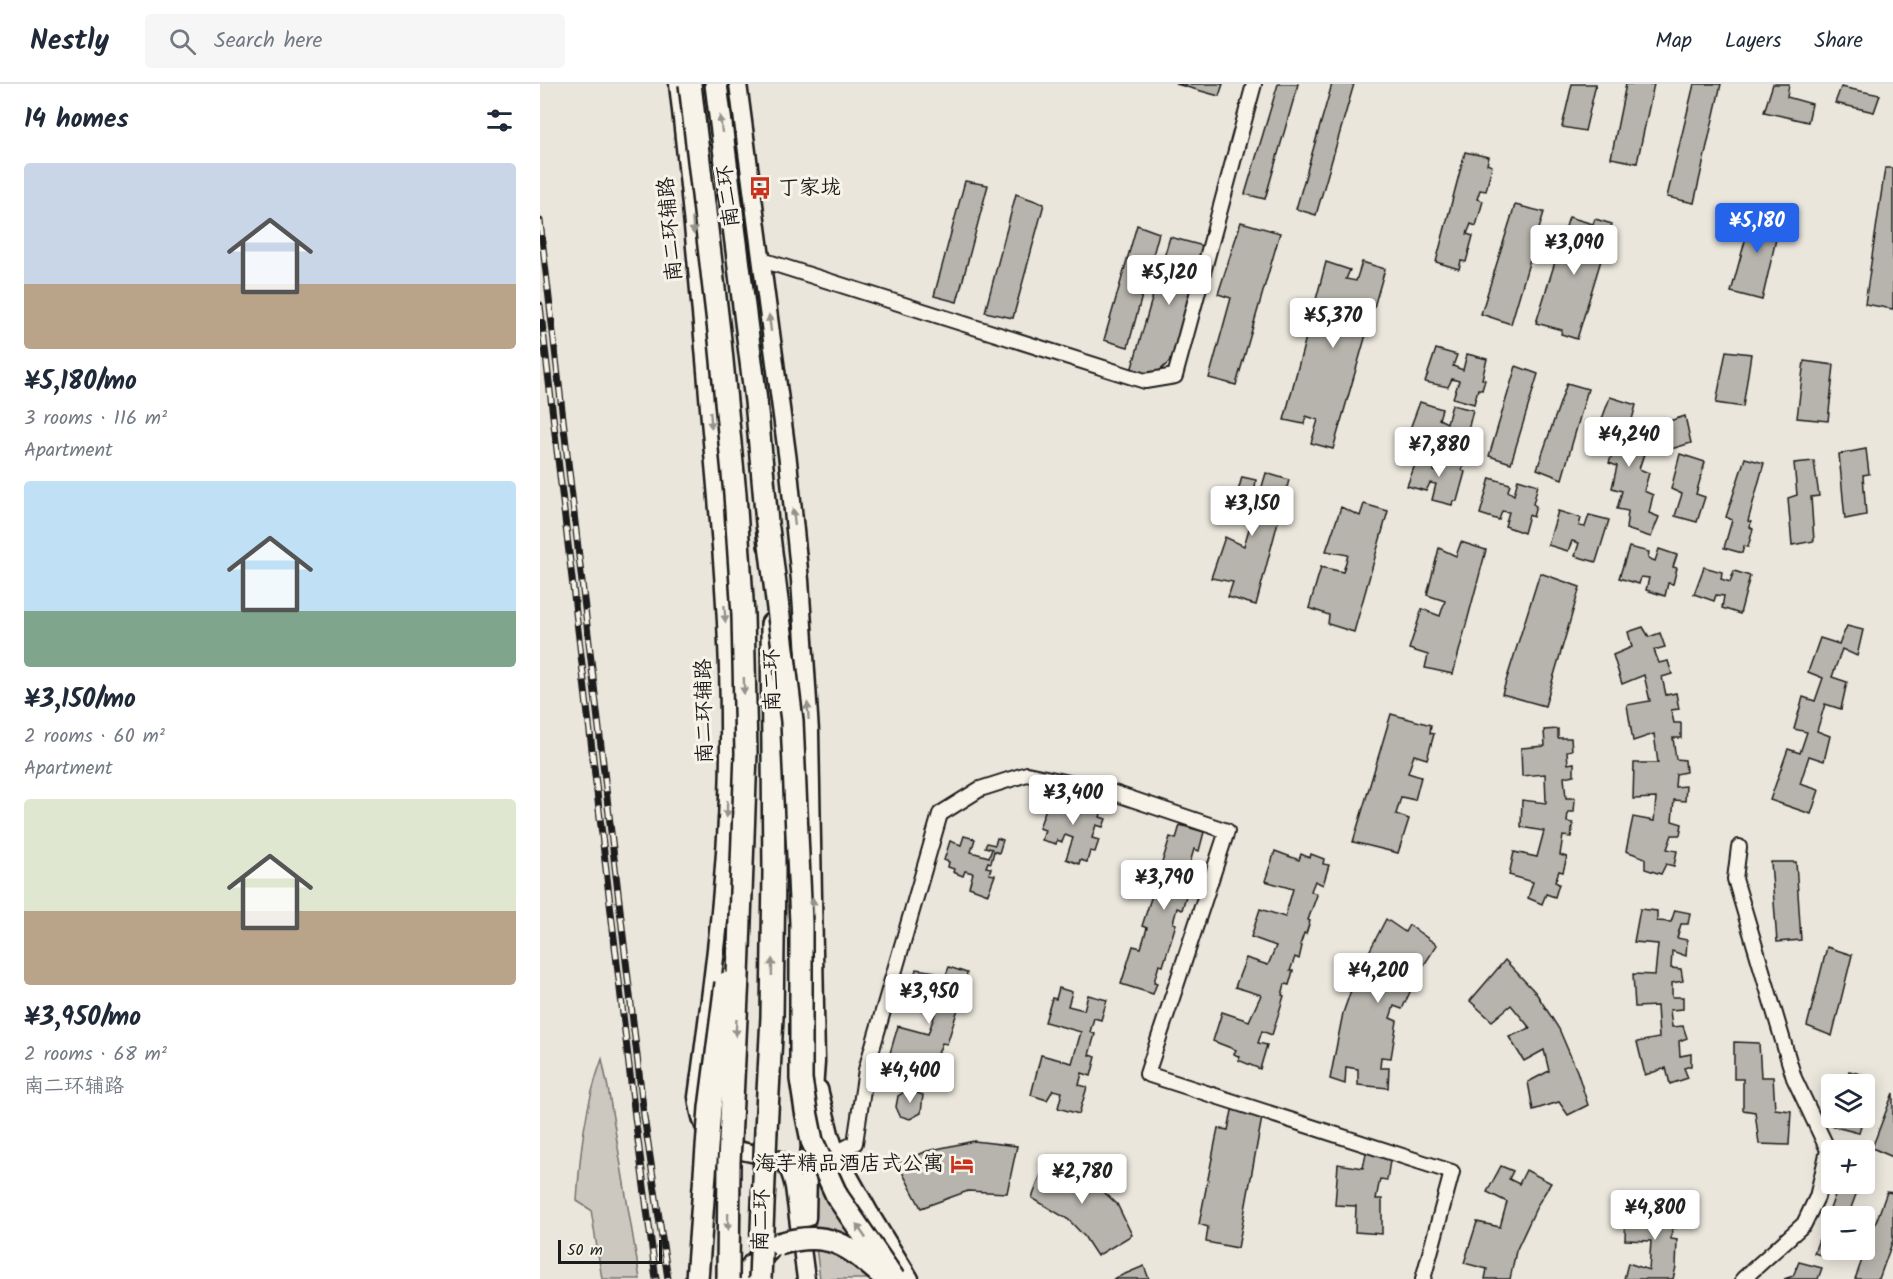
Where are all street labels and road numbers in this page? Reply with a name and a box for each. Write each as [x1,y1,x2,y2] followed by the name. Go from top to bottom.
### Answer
[709,163,749,229] street label: 南二环
[650,175,692,283] street label: 南二环辅路
[756,648,790,712] street label: 南二环
[688,658,722,764] street label: 南二环辅路
[744,1188,780,1252] street label: 南二环

